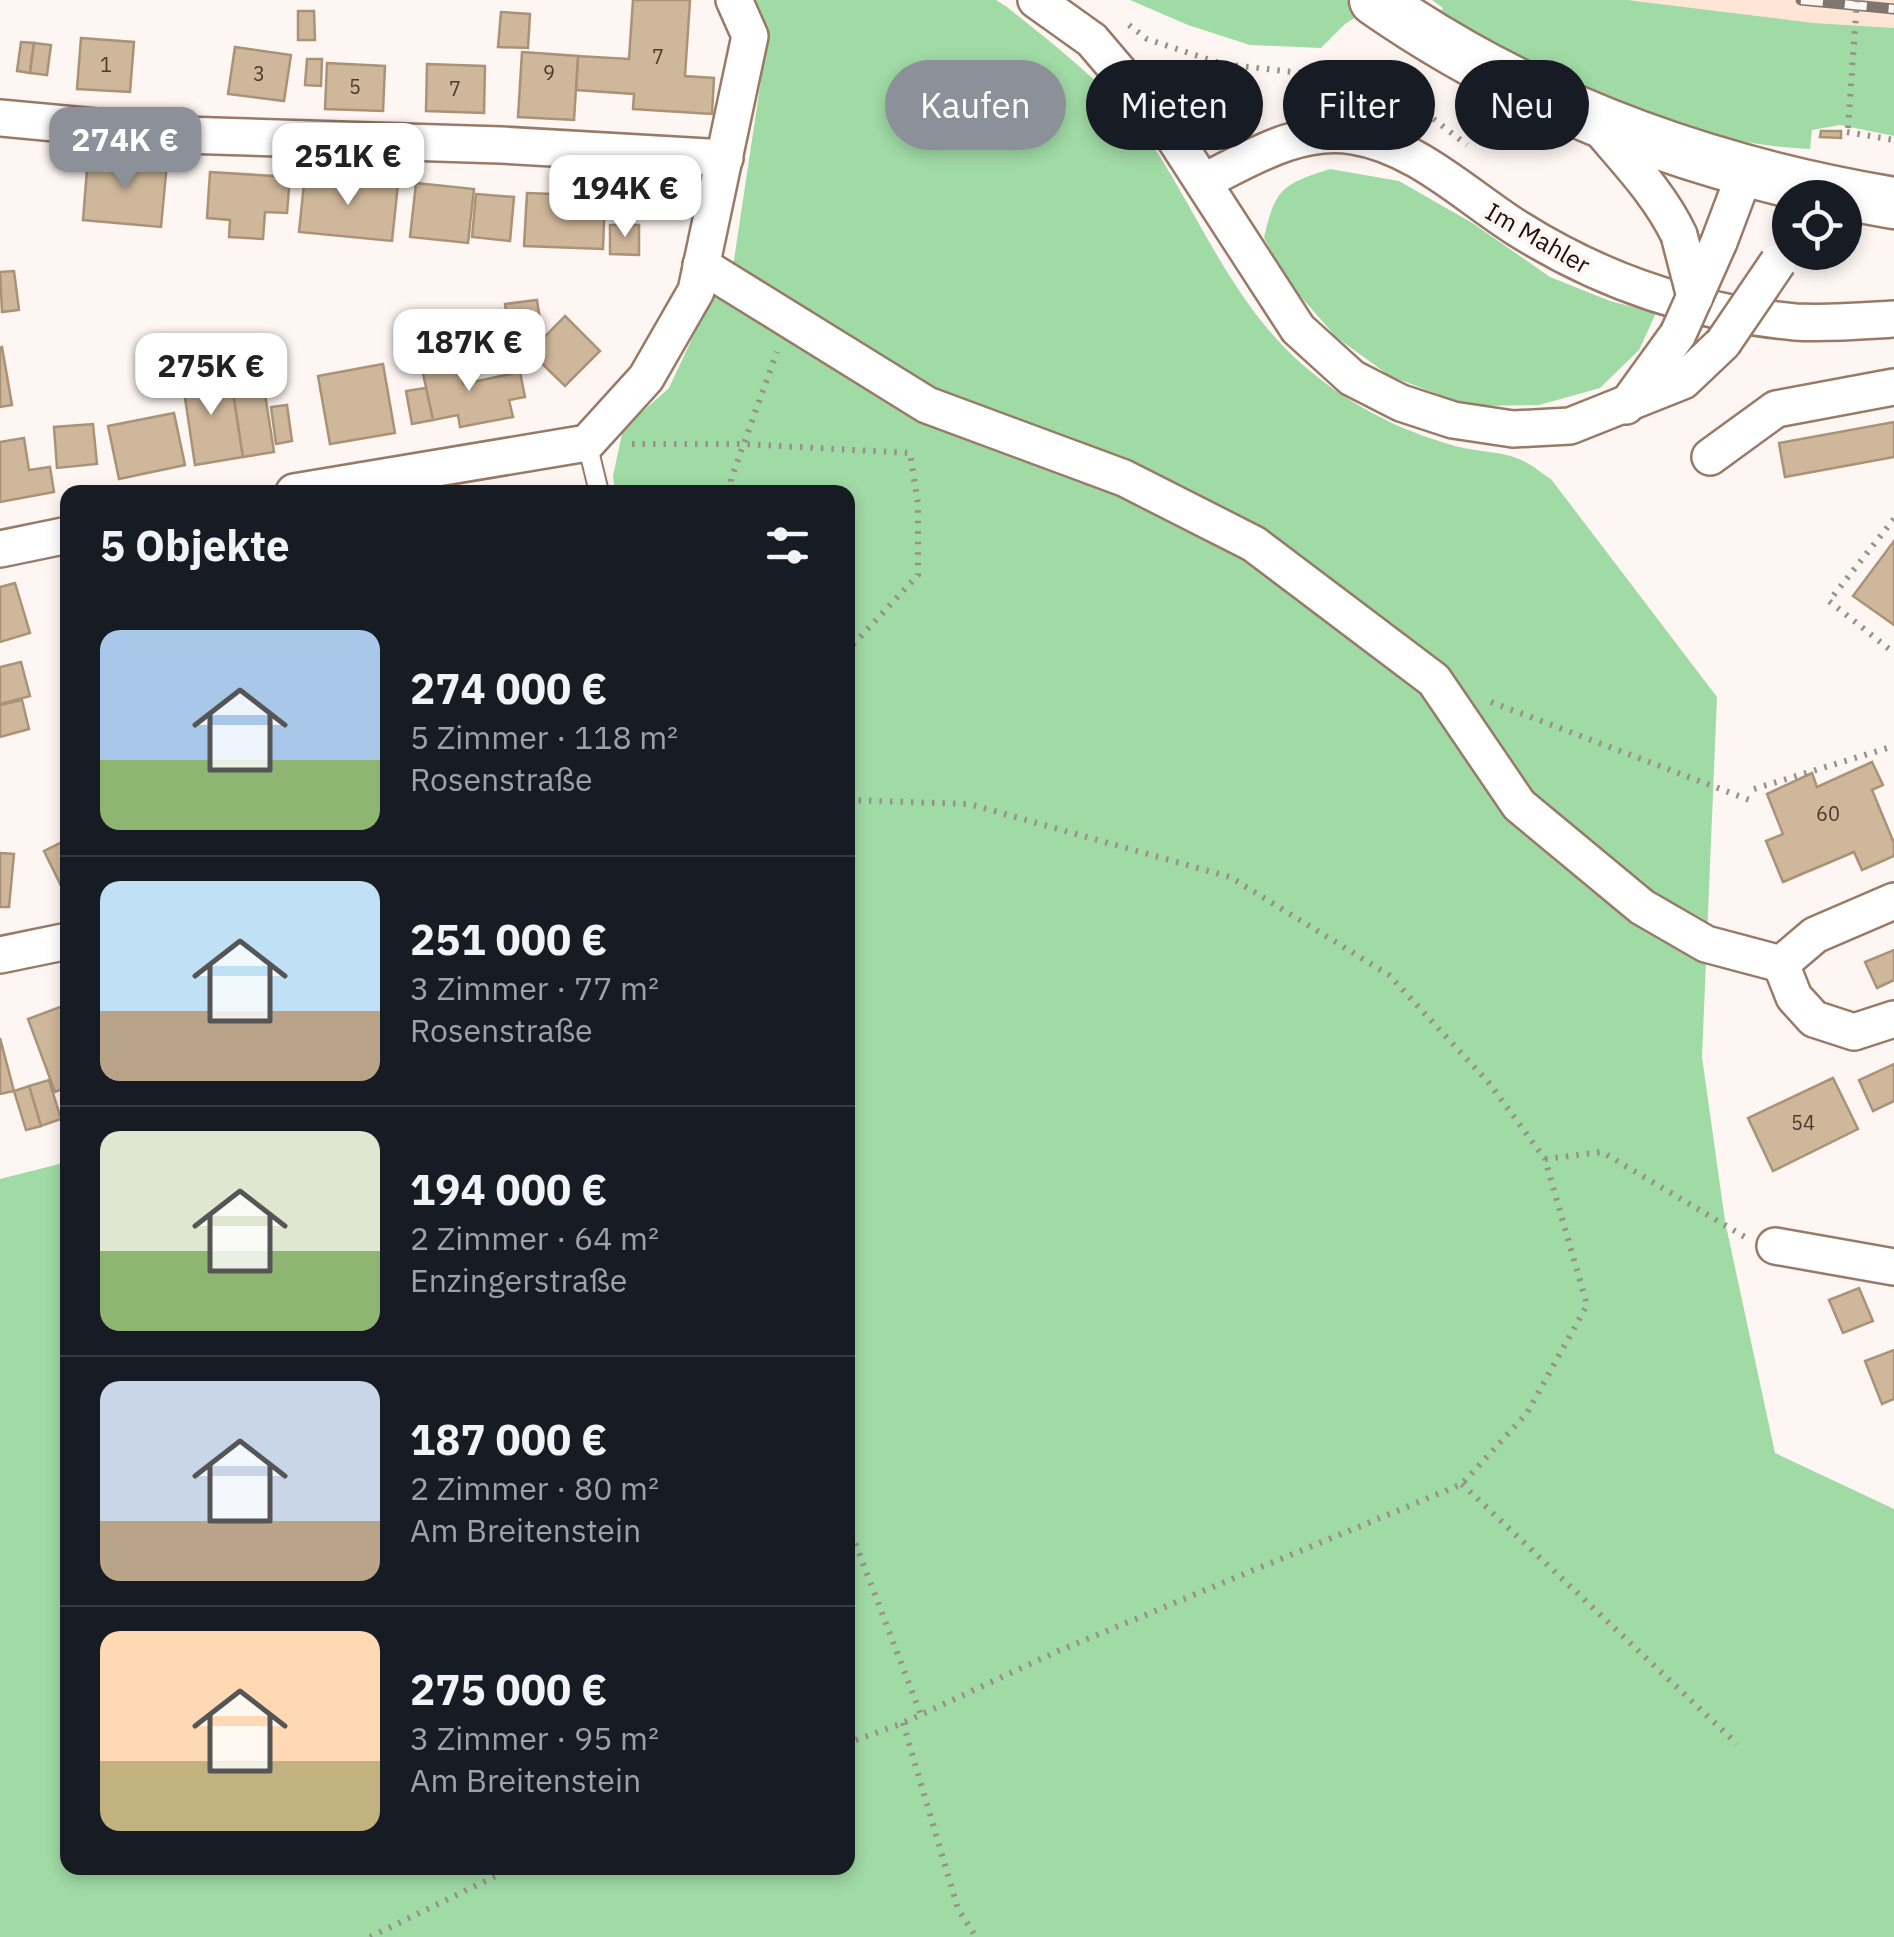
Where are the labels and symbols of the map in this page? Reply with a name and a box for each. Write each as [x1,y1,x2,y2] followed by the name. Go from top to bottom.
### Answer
[652,43,664,70] house number: 7
[100,51,112,78] house number: 1
[543,59,555,86] house number: 9
[253,60,265,87] house number: 3
[349,73,361,100] house number: 5
[449,75,461,102] house number: 7
[44,107,206,192] pin: 274K €
[267,123,429,208] pin: 251K €
[544,155,706,240] pin: 194K €
[1480,194,1596,281] street label: Im Mahler
[388,309,550,394] pin: 187K €
[130,333,292,418] pin: 275K €
[1816,800,1840,827] house number: 60
[1791,1109,1815,1136] house number: 54

